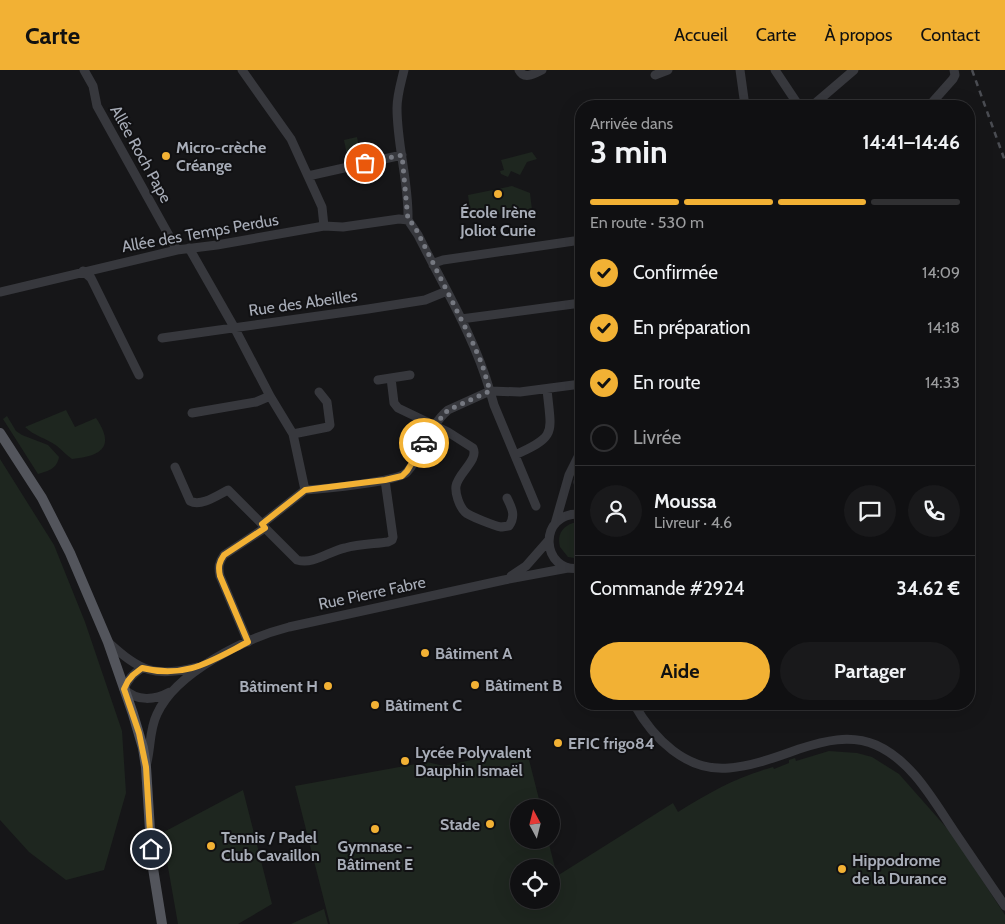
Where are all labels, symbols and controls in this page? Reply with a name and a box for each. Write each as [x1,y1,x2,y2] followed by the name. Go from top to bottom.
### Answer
[25,21,80,50] text: Carte
[674,24,728,46] text: Accueil
[756,24,796,46] text: Carte
[824,24,892,46] text: À propos
[920,24,980,46] text: Contact
[106,102,176,206] street label: Allée Roch Pape
[590,114,673,133] text: Arrivée dans
[863,131,960,154] text: 14:41–14:46
[590,132,668,171] text: 3 min
[176,138,266,175] place label: Micro-crèche Créange
[344,142,386,184] pin
[351,149,379,177] icon: bag
[160,150,172,162] marker: Micro-crèche Créange
[492,188,504,200] marker: École Irène Joliot Curie
[459,203,536,240] place label: École Irène Joliot Curie
[120,210,280,256] street label: Allée des Temps Perdus
[590,213,704,232] text: En route · 530 m
[590,259,618,287] icon: check
[633,261,718,284] text: Confirmée
[922,263,960,282] text: 14:09
[247,286,359,320] street label: Rue des Abeilles
[590,314,618,342] icon: check
[633,316,750,339] text: En préparation
[927,318,960,337] text: 14:18
[590,369,618,397] icon: check
[633,371,700,394] text: En route
[925,373,960,392] text: 14:33
[399,418,449,468] courier
[633,426,681,449] text: Livrée
[410,429,438,457] icon: car
[590,485,642,537] button: person
[844,485,896,537] button: chat
[908,485,960,537] button: phone
[654,490,716,513] text: Moussa
[654,513,732,532] text: Livreur · 4.6
[317,572,427,614] street label: Rue Pierre Fabre
[590,577,745,600] text: Commande #2924
[897,577,960,600] text: 34.62 €
[590,642,770,700] button: Aide
[780,642,960,700] button: Partager
[435,644,512,663] place label: Bâtiment A
[419,647,431,659] marker: Bâtiment A
[485,676,562,695] place label: Bâtiment B
[239,677,318,696] place label: Bâtiment H
[469,679,481,691] marker: Bâtiment B
[322,680,334,692] marker: Bâtiment H
[385,696,462,715] place label: Bâtiment C
[369,699,381,711] marker: Bâtiment C
[568,734,655,753] place label: EFIC frigo84
[552,737,564,749] marker: EFIC frigo84
[415,743,532,780] place label: Lycée Polyvalent Dauphin Ismaël
[399,755,411,767] marker: Lycée Polyvalent Dauphin Ismaël
[510,799,560,849] north arrow
[510,799,560,909] map controls
[440,815,480,834] place label: Stade
[484,818,496,830] marker: Stade
[369,823,381,835] marker: Gymnase - Bâtiment E
[130,828,172,870] pin
[221,828,320,865] place label: Tennis / Padel Club Cavaillon
[137,835,165,863] icon: home
[337,837,413,874] place label: Gymnase - Bâtiment E
[205,840,217,852] marker: Tennis / Padel Club Cavaillon
[852,851,946,888] place label: Hippodrome de la Durance
[510,859,560,909] button: locate
[836,863,848,875] marker: Hippodrome de la Durance

